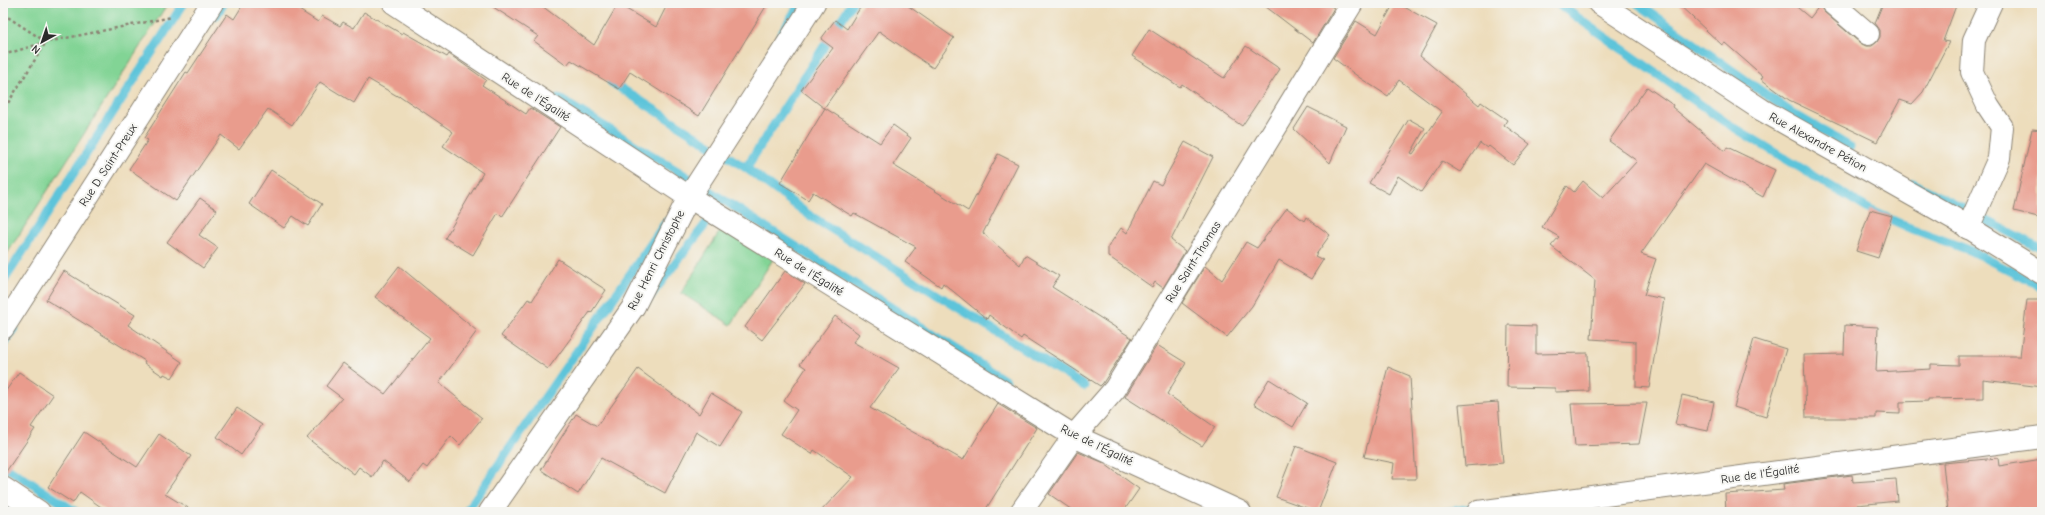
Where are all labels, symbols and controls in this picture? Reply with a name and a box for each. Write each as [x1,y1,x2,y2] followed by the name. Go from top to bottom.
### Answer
[22,22,62,62] north arrow
[29,42,43,57] text: N
[499,70,573,124] street label: Rue de l'Égalité
[1767,109,1869,175] street label: Rue Alexandre Pétion
[76,121,140,209] street label: Rue D. Saint-Preux
[625,208,687,312] street label: Rue Henri Christophe
[1162,219,1224,305] street label: Rue Saint-Thomas
[772,245,846,299] street label: Rue de l'Égalité
[1058,421,1136,469] street label: Rue de l'Égalité
[1720,462,1800,486] street label: Rue de l'Égalité

